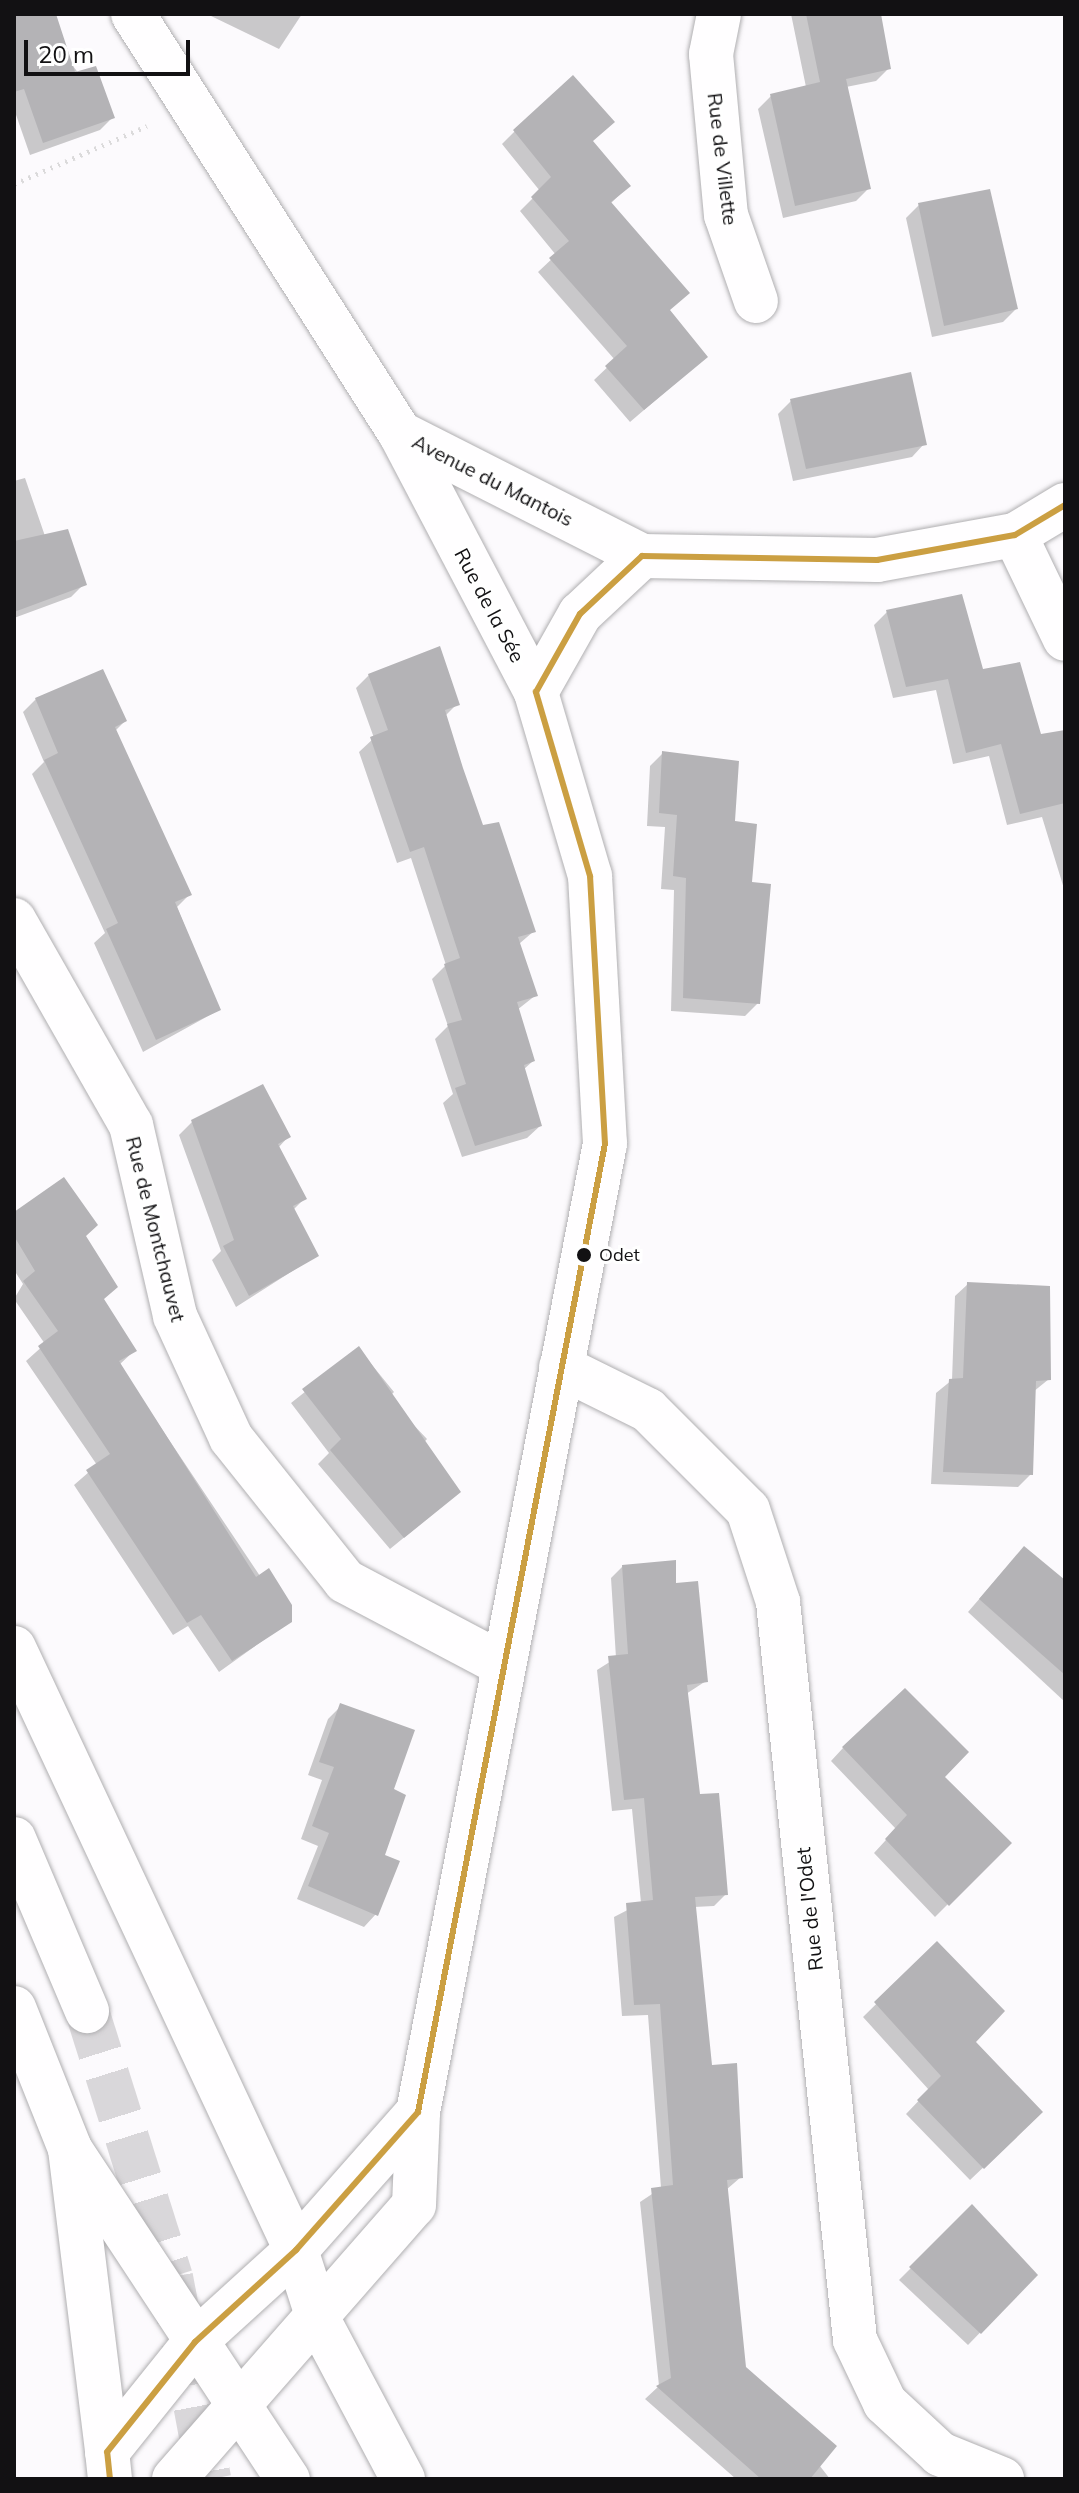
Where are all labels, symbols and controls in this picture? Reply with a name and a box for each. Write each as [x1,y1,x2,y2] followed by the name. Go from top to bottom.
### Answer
[28,24,194,74] scale bar
[38,39,94,69] text: 20 m
[703,91,743,227] street label: Rue de Villette
[408,429,578,531] street label: Avenue du Mantois
[450,544,530,666] street label: Rue de la Sée
[121,1134,191,1324] street label: Rue de Montchauvet
[599,1244,640,1266] place label: Odet
[576,1247,592,1263] marker: Odet
[791,1846,827,1972] street label: Rue de l'Odet

